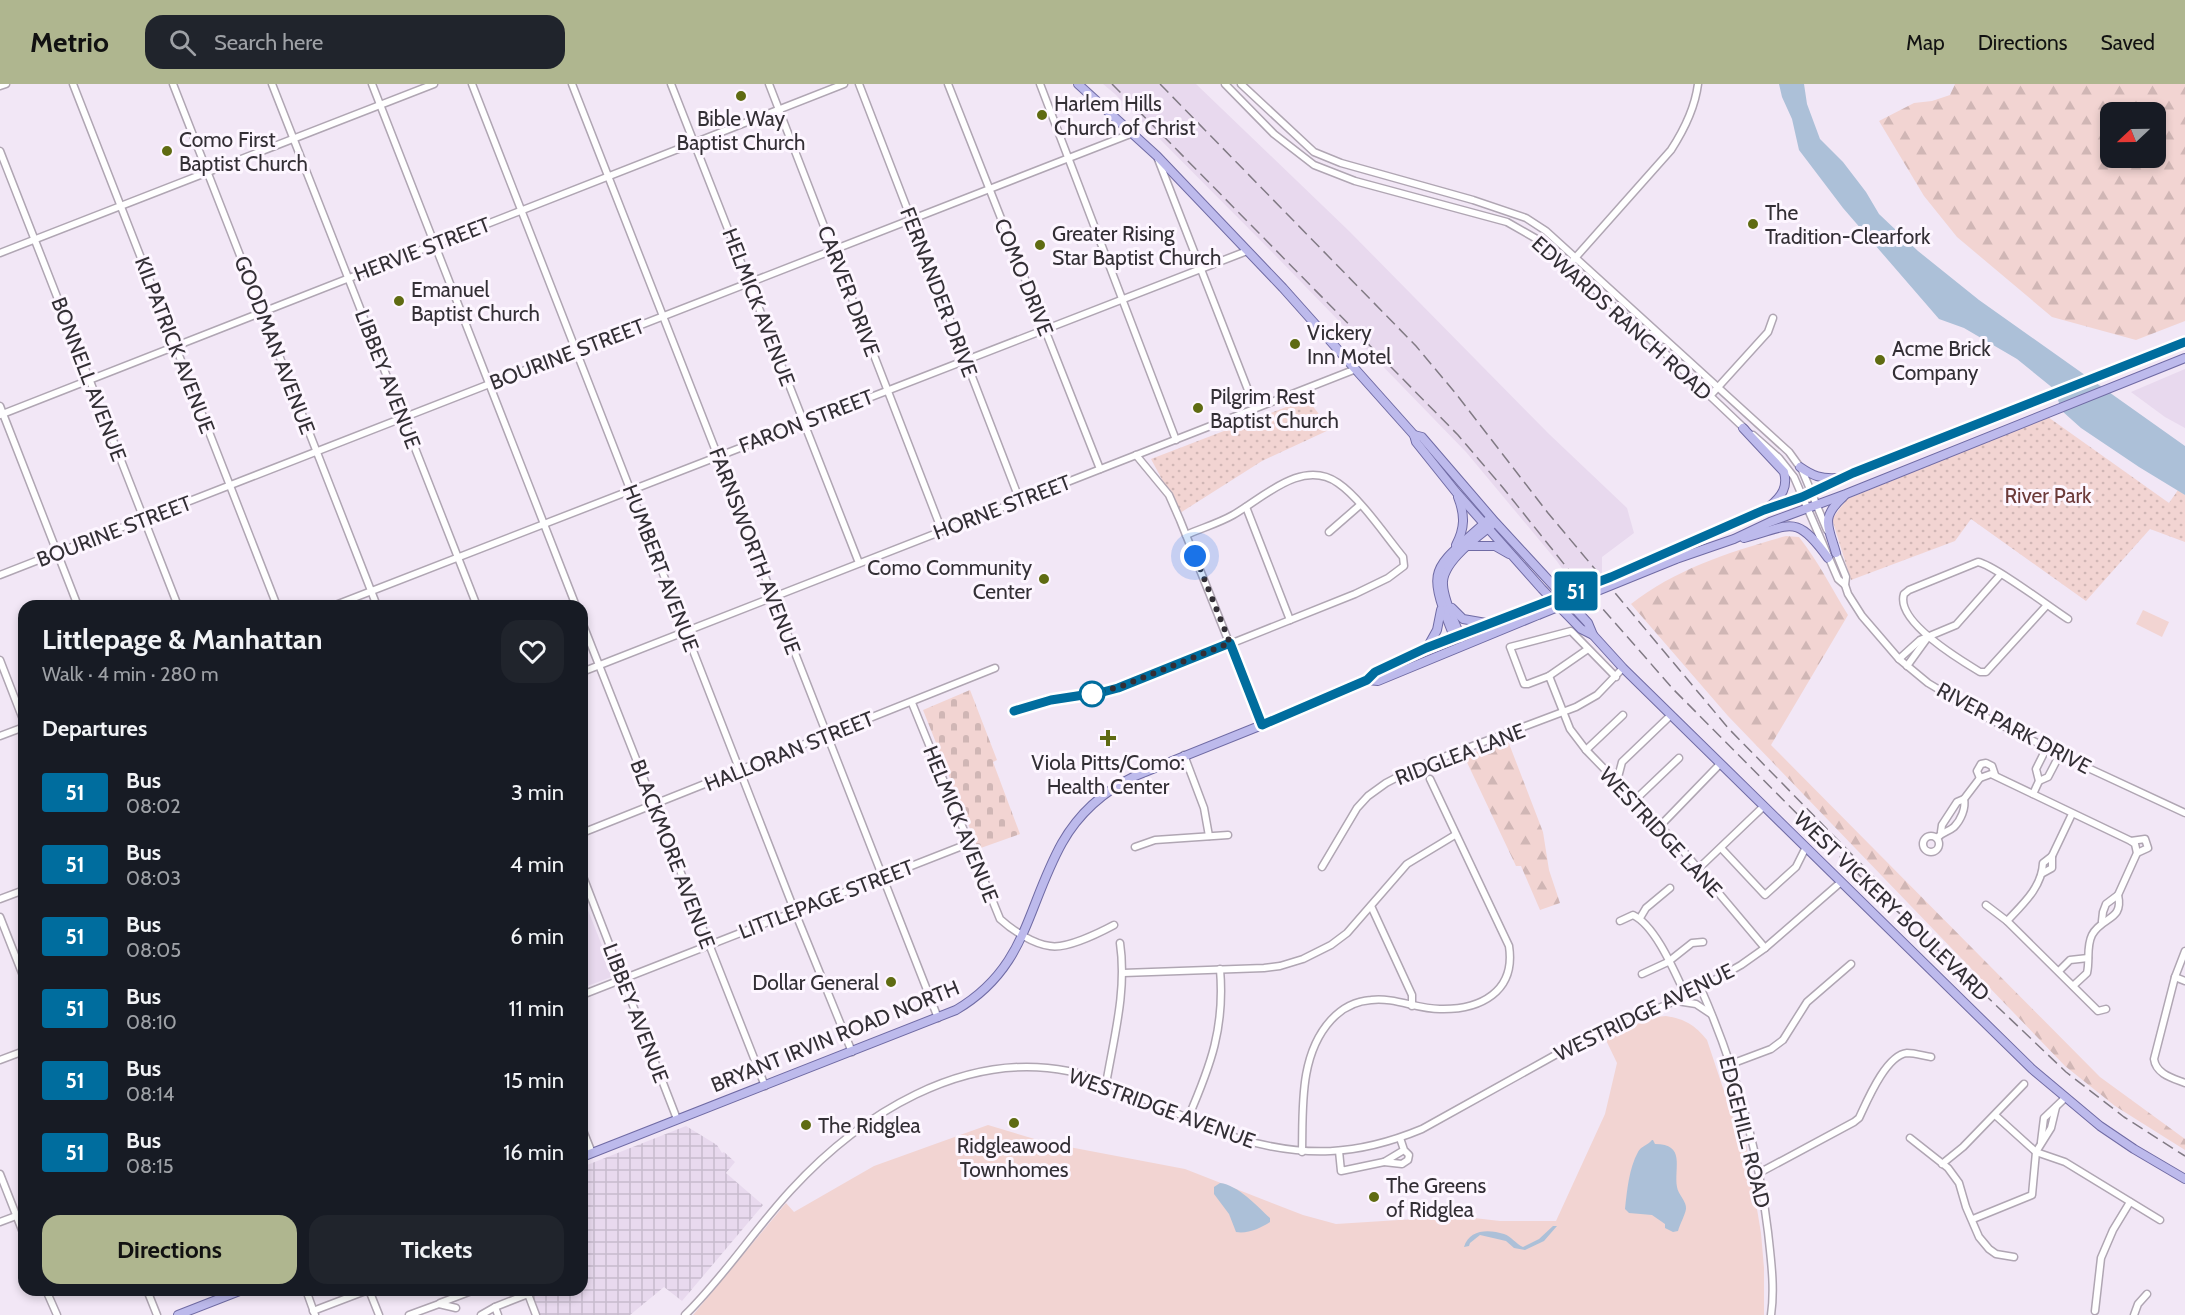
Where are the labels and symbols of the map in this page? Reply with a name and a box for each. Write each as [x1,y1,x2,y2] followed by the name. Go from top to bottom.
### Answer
[734,89,748,103] marker: Bible Way Baptist Church
[1054,91,1196,140] place label: Harlem Hills Church of Christ
[2100,102,2166,168] north arrow
[677,106,805,155] place label: Bible Way Baptist Church
[1035,108,1049,122] marker: Harlem Hills Church of Christ
[179,127,308,176] place label: Como First Baptist Church
[160,144,174,158] marker: Como First Baptist Church
[1765,200,1931,249] place label: The Tradition-Clearfork
[895,204,983,380] street label: FERNANDER DRIVE
[350,212,494,286] street label: HERVIE STREET
[989,215,1059,339] street label: COMO DRIVE
[1746,217,1760,231] marker: The Tradition-Clearfork
[1052,221,1221,270] place label: Greater Rising Star Baptist Church
[813,222,885,360] street label: CARVER DRIVE
[717,225,801,389] street label: HELMICK AVENUE
[1527,231,1717,405] street label: EDWARDS RANCH ROAD
[1033,238,1047,252] marker: Greater Rising Star Baptist Church
[229,252,321,438] street label: GOODMAN AVENUE
[130,253,220,437] street label: KILPATRICK AVENUE
[411,277,540,326] place label: Emanuel Baptist Church
[46,293,132,465] street label: BONNELL AVENUE
[392,294,406,308] marker: Emanuel Baptist Church
[350,306,426,452] street label: LIBBEY AVENUE
[486,313,648,395] street label: BOURINE STREET
[1307,320,1391,369] place label: Vickery Inn Motel
[1892,336,1991,385] place label: Acme Brick Company
[1288,337,1302,351] marker: Vickery Inn Motel
[1873,353,1887,367] marker: Acme Brick Company
[735,384,877,458] street label: FARON STREET
[1210,384,1339,433] place label: Pilgrim Rest Baptist Church
[1191,401,1205,415] marker: Pilgrim Rest Baptist Church
[704,444,806,658] street label: FARNSWORTH AVENUE
[930,469,1074,545] street label: HORNE STREET
[618,481,704,655] street label: HUMBERT AVENUE
[2004,483,2092,508] park label: River Park
[33,490,195,572] street label: BOURINE STREET
[1180,541,1210,571] your location
[867,555,1032,604] place label: Como Community Center
[1037,572,1051,586] marker: Como Community Center
[1549,572,1603,610] line badge: 51
[1933,677,2095,779] street label: RIVER PARK DRIVE
[1079,681,1105,707] unlabelled marker
[701,706,877,796] street label: HALLORAN STREET
[1392,718,1528,790] street label: RIDGLEA LANE
[1099,729,1117,747] marker: Viola Pitts/Como: Health Center
[918,742,1004,906] street label: HELMICK AVENUE
[1031,750,1185,799] place label: Viola Pitts/Como: Health Center
[625,756,721,952] street label: BLACKMORE AVENUE
[1594,762,1728,902] street label: WESTRIDGE LANE
[1789,806,1995,1006] street label: WEST VICKERY BOULEVARD
[735,854,917,944] street label: LITTLEPAGE STREET
[598,940,674,1086] street label: LIBBEY AVENUE
[1550,958,1738,1066] street label: WESTRIDGE AVENUE
[752,970,879,995] place label: Dollar General
[707,975,963,1097] street label: BRYANT IRVIN ROAD NORTH
[884,975,898,989] marker: Dollar General
[1714,1054,1776,1210] street label: EDGEHILL ROAD
[1065,1063,1259,1153] street label: WESTRIDGE AVENUE
[818,1113,921,1138] place label: The Ridglea
[1007,1116,1021,1130] marker: Ridgleawood Townhomes
[799,1118,813,1132] marker: The Ridglea
[957,1133,1071,1182] place label: Ridgleawood Townhomes
[1386,1173,1487,1222] place label: The Greens of Ridglea
[1367,1190,1381,1204] marker: The Greens of Ridglea

